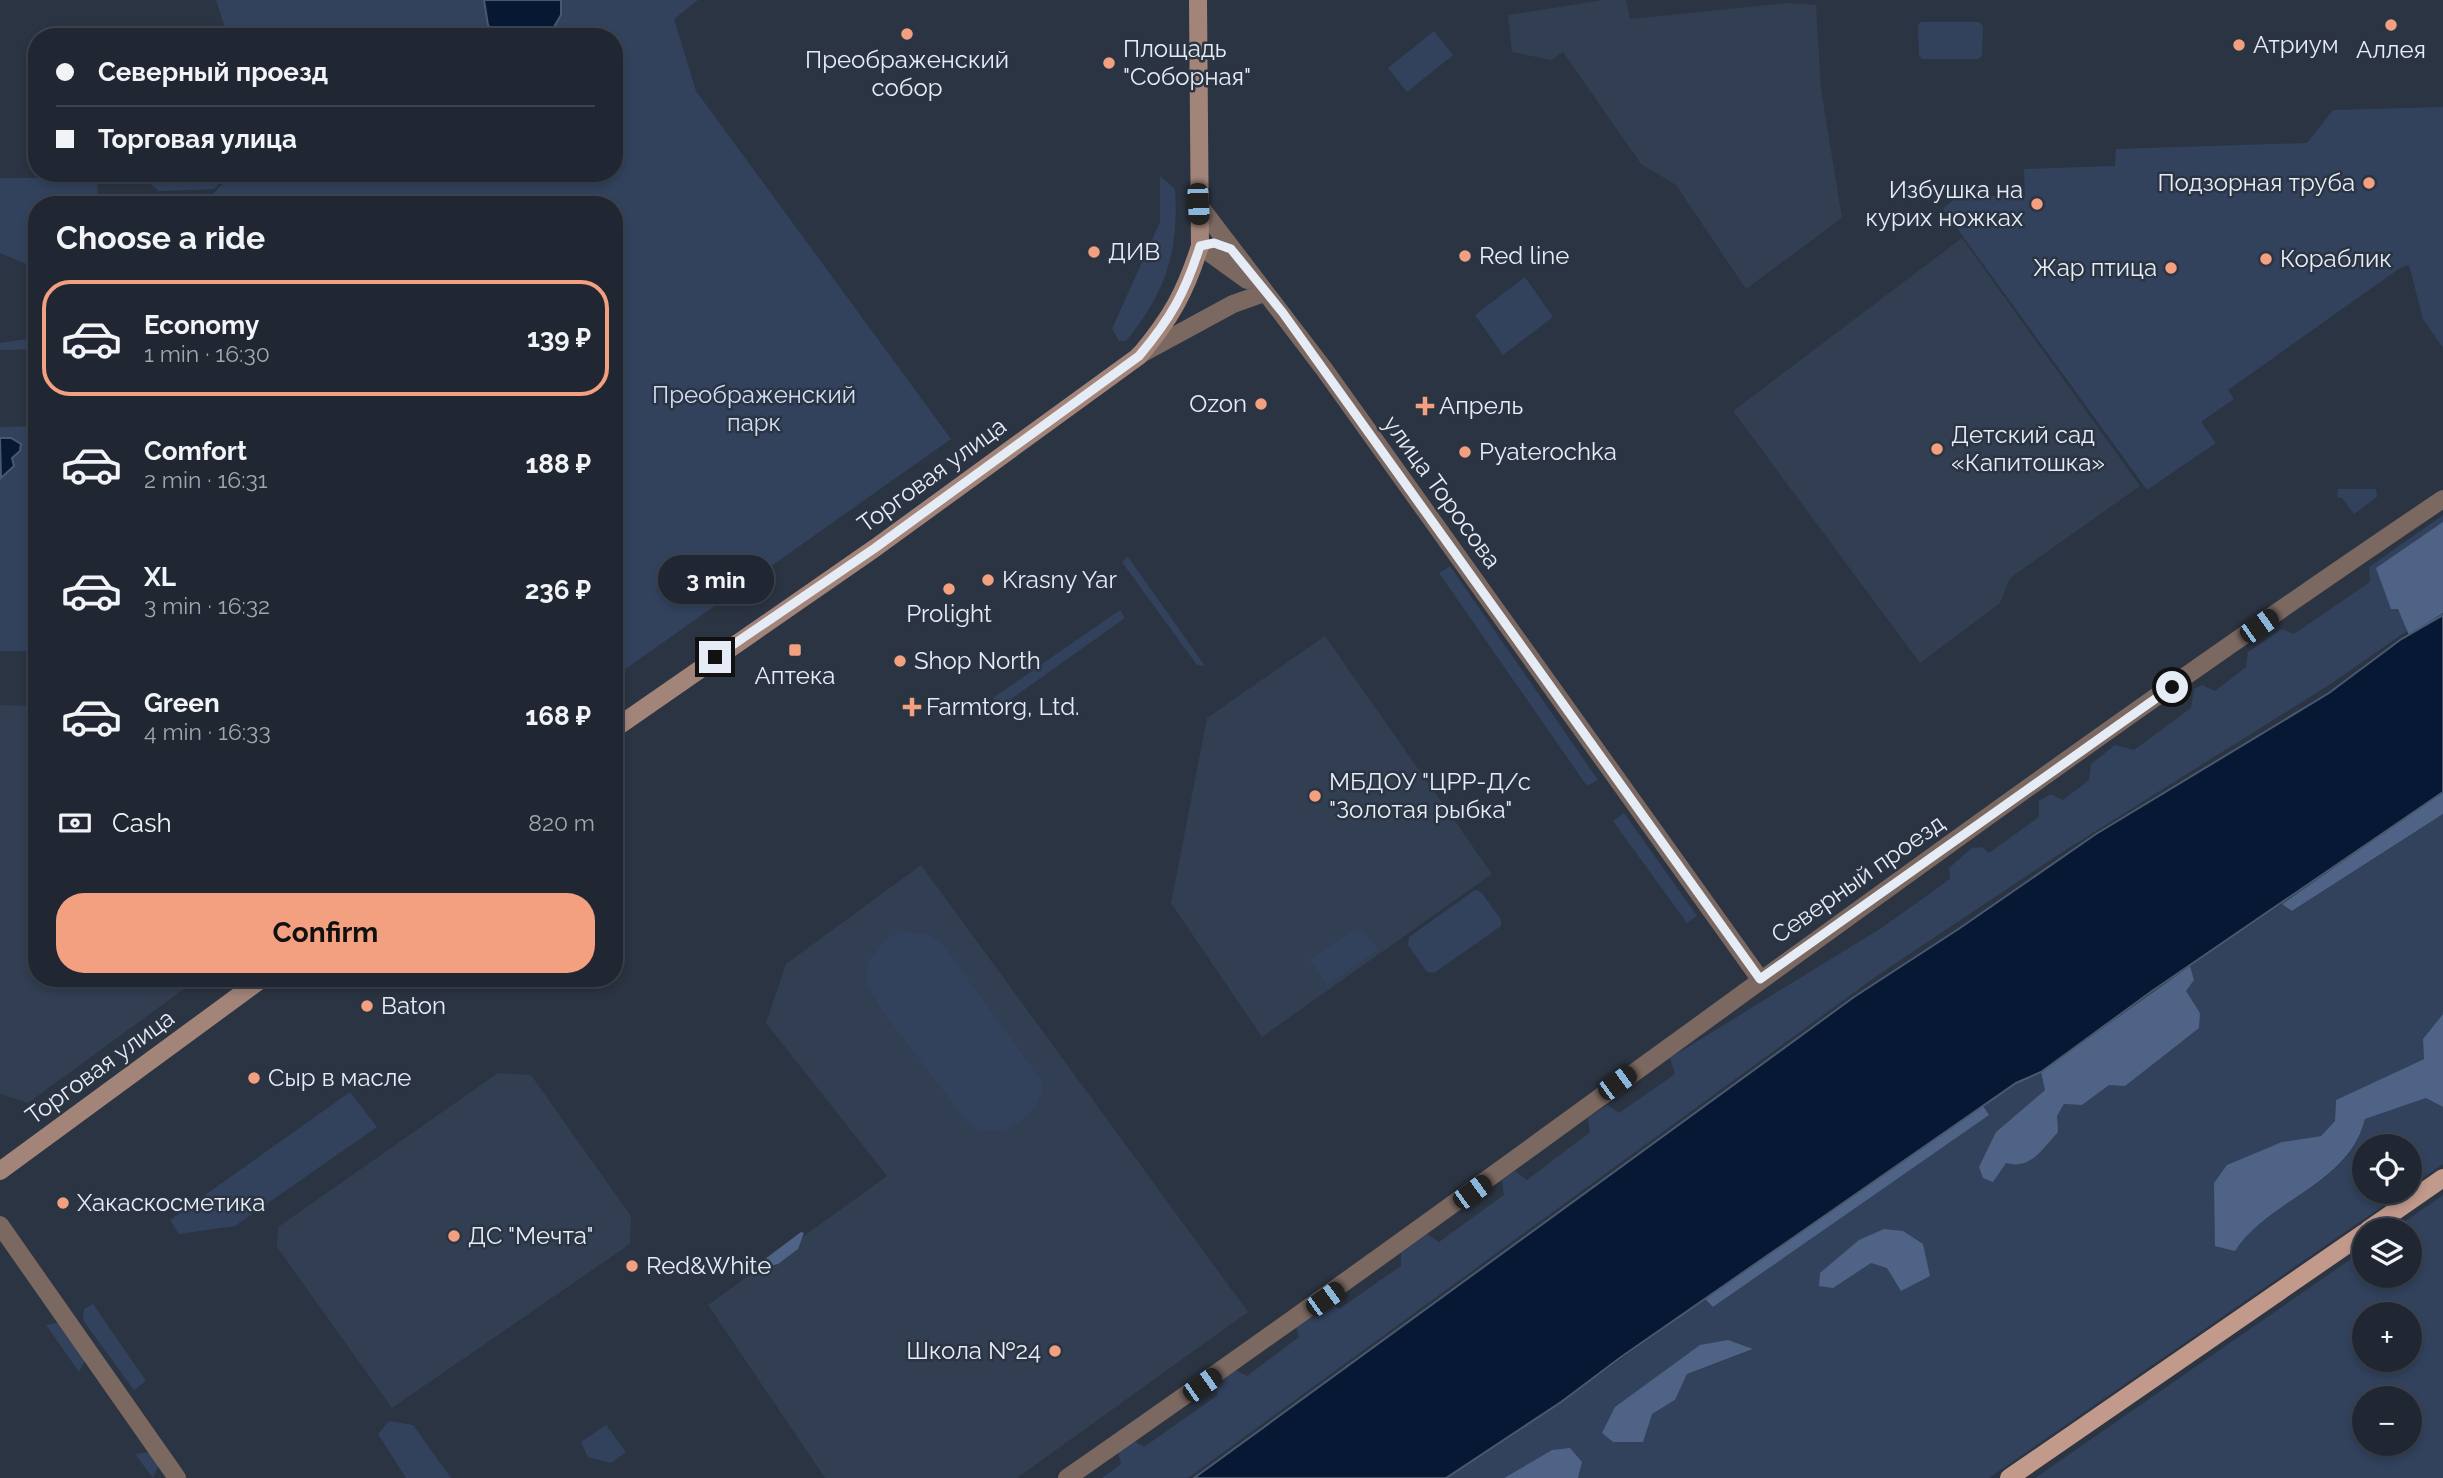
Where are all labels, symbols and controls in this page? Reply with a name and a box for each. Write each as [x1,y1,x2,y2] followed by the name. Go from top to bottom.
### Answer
[2383,17,2399,33] marker: Аллея
[899,26,915,42] marker: Преображенский собор
[2253,30,2339,59] place label: Атриум
[1123,34,1251,91] place label: Площадь "Соборная"
[2356,35,2426,64] place label: Аллея
[2231,37,2247,53] marker: Атриум
[805,45,1009,102] place label: Преображенский собор
[1101,55,1117,71] marker: Площадь "Соборная"
[98,57,328,87] text: Северный проезд
[98,124,297,154] text: Торговая улица
[2157,168,2355,197] place label: Подзорная труба
[1865,175,2023,232] place label: Избушка на курих ножках
[2361,175,2377,191] marker: Подзорная труба
[1187,182,1210,226] car
[2029,196,2045,212] marker: Избушка на курих ножках
[56,219,265,256] text: Choose a ride
[1108,237,1160,266] place label: ДИВ
[1479,241,1569,270] place label: Red line
[1086,244,1102,260] marker: ДИВ
[2280,244,2392,273] place label: Кораблик
[1457,248,1473,264] marker: Red line
[2258,251,2274,267] marker: Кораблик
[2033,253,2157,282] place label: Жар птица
[2163,260,2179,276] marker: Жар птица
[60,307,123,370] icon: car
[144,310,259,340] text: Economy
[527,323,591,353] text: 139 ₽
[144,340,270,367] text: 1 min · 16:30
[652,380,856,437] park label: Преображенский парк
[1189,389,1247,418] place label: Ozon
[1439,391,1523,420] place label: Апрель
[1253,396,1269,412] marker: Ozon
[1417,398,1433,414] marker: Апрель
[1377,410,1508,574] street label: улица Торосова
[852,411,1012,538] street label: Торговая улица
[1951,420,2105,477] place label: Детский сад «Капитошка»
[60,433,123,496] icon: car
[144,436,247,466] text: Comfort
[1479,437,1617,466] place label: Pyaterochka
[1929,441,1945,457] marker: Детский сад «Капитошка»
[1457,444,1473,460] marker: Pyaterochka
[525,449,591,479] text: 188 ₽
[144,466,268,493] text: 2 min · 16:31
[657,556,773,604] callout: 3 min
[60,559,123,622] icon: car
[144,562,176,592] text: XL
[1002,565,1117,594] place label: Krasny Yar
[686,566,746,593] text: 3 min
[980,572,996,588] marker: Krasny Yar
[525,575,591,605] text: 236 ₽
[941,581,957,597] marker: Prolight
[144,592,270,619] text: 3 min · 16:32
[906,599,992,628] place label: Prolight
[2236,605,2283,647] car
[699,641,731,673] route end
[787,642,803,658] marker: Аптека
[914,646,1041,675] place label: Shop North
[892,653,908,669] marker: Shop North
[755,661,835,690] place label: Аптека
[2156,671,2188,703] route start
[60,685,123,748] icon: car
[144,688,220,718] text: Green
[926,692,1080,721] place label: Farmtorg, Ltd.
[904,699,920,715] marker: Farmtorg, Ltd.
[525,701,591,731] text: 168 ₽
[144,718,271,745] text: 4 min · 16:33
[1329,767,1531,824] place label: МБДОУ "ЦРР-Д/с "Золотая рыбка"
[1307,788,1323,804] marker: МБДОУ "ЦРР-Д/с "Золотая рыбка"
[56,804,94,842] icon: cash
[112,808,172,838] text: Cash
[1766,808,1950,949] street label: Северный проезд
[528,809,595,836] text: 820 m
[56,893,595,973] button: Confirm
[381,991,446,1020] place label: Baton
[359,998,375,1014] marker: Baton
[20,1003,180,1130] street label: Торговая улица
[1594,1062,1641,1104] car
[268,1063,411,1092] place label: Сыр в масле
[246,1070,262,1086] marker: Сыр в масле
[2352,1134,2422,1456] map controls
[2352,1134,2422,1204] button: locate
[1449,1171,1496,1213] car
[77,1188,265,1217] place label: Хакаскосметика
[55,1195,71,1211] marker: Хакаскосметика
[2352,1218,2422,1288] button: layers
[468,1221,594,1250] place label: ДС "Мечта"
[446,1228,462,1244] marker: ДС "Мечта"
[646,1251,771,1280] place label: Red&White
[624,1258,640,1274] marker: Red&White
[1302,1278,1349,1320] car
[2352,1302,2422,1372] button: +
[906,1336,1041,1365] place label: Школа №24
[1047,1343,1063,1359] marker: Школа №24
[1179,1364,1226,1406] car
[2352,1386,2422,1456] button: −

